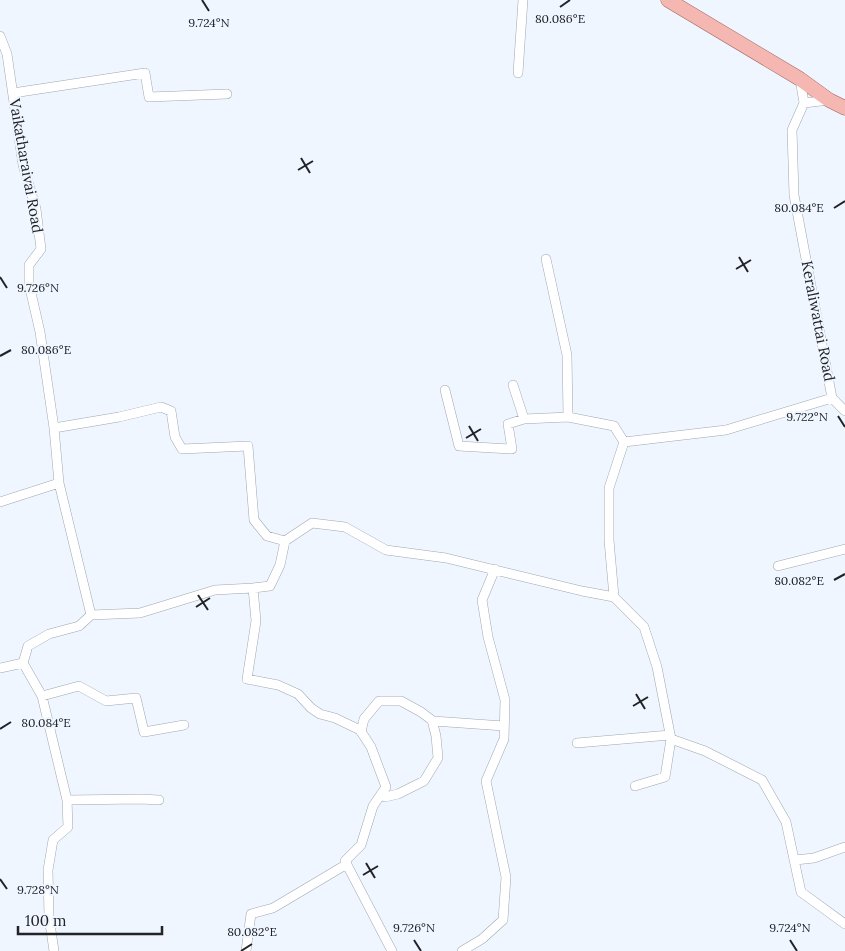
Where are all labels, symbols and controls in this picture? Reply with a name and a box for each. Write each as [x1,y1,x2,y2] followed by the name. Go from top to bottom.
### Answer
[535,11,585,26] text: 80.086°E
[188,15,230,30] text: 9.724°N
[5,96,48,235] street label: Vaikatharaivai Road
[774,200,824,215] text: 80.084°E
[797,259,840,383] street label: Keraliwattai Road
[17,280,59,295] text: 9.726°N
[21,342,71,357] text: 80.086°E
[786,409,828,424] text: 9.722°N
[774,573,824,588] text: 80.082°E
[21,715,71,730] text: 80.084°E
[17,882,59,897] text: 9.728°N
[18,904,161,936] scale bar
[25,911,66,930] text: 100 m
[393,920,435,935] text: 9.726°N
[769,920,811,935] text: 9.724°N
[227,924,277,939] text: 80.082°E

